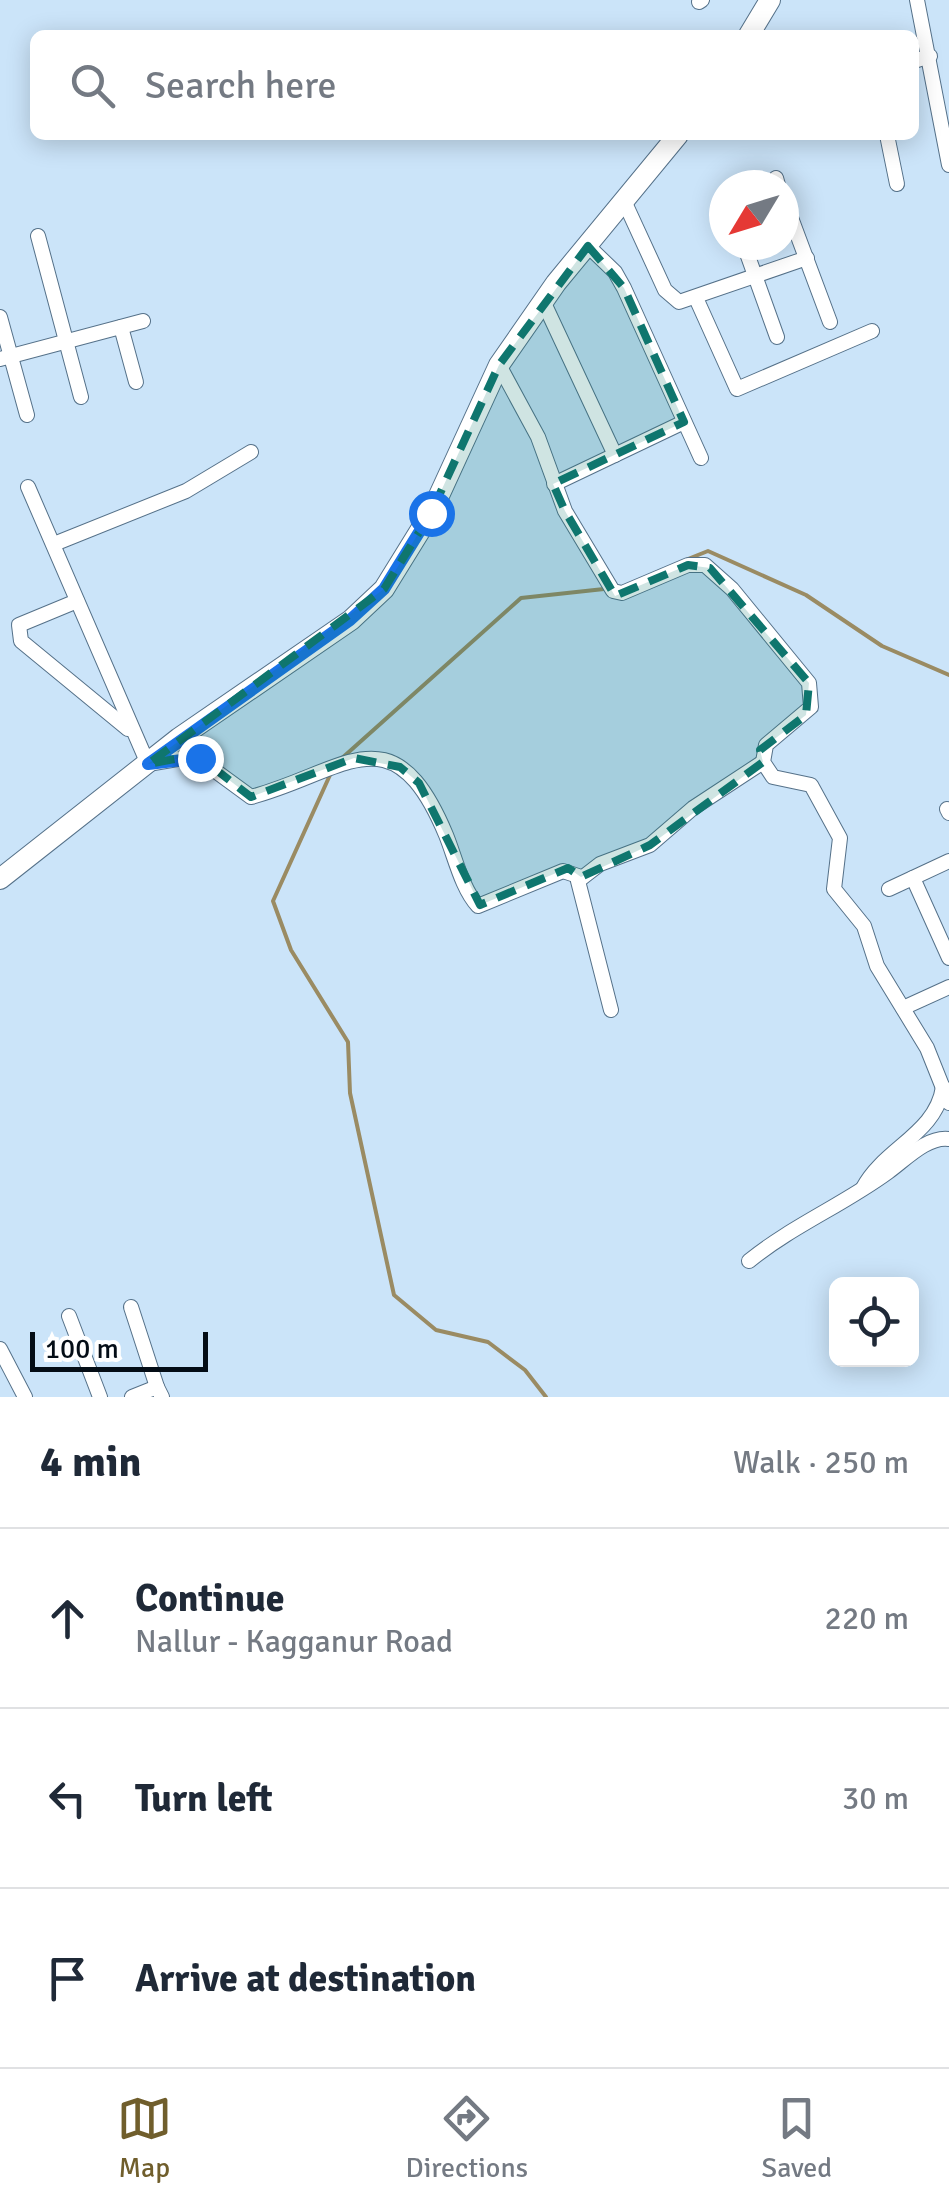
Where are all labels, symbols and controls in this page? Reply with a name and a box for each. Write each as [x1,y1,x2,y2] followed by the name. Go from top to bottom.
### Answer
[30,30,919,140] search box
[65,58,120,113] icon: search
[145,62,337,109] text: Search here
[709,170,799,260] north arrow
[409,491,455,537] route start
[178,736,224,782] route end
[829,1277,919,1367] map controls
[829,1277,919,1367] button: locate
[30,1327,208,1372] scale bar
[45,1332,119,1366] text: 100 m
[40,1437,141,1488] text: 4 min
[733,1443,909,1482] text: Walk · 250 m
[135,1575,285,1622] text: Continue
[40,1591,95,1646] icon: ahead
[825,1599,909,1638] text: 220 m
[135,1622,453,1661] text: Nallur - Kagganur Road
[40,1771,95,1826] icon: left
[135,1775,273,1822] text: Turn left
[842,1779,909,1818] text: 30 m
[40,1951,95,2006] icon: arrive
[135,1955,476,2002] text: Arrive at destination
[117,2091,172,2185] tab: Map
[406,2091,528,2185] tab: Directions
[762,2091,832,2185] tab: Saved

